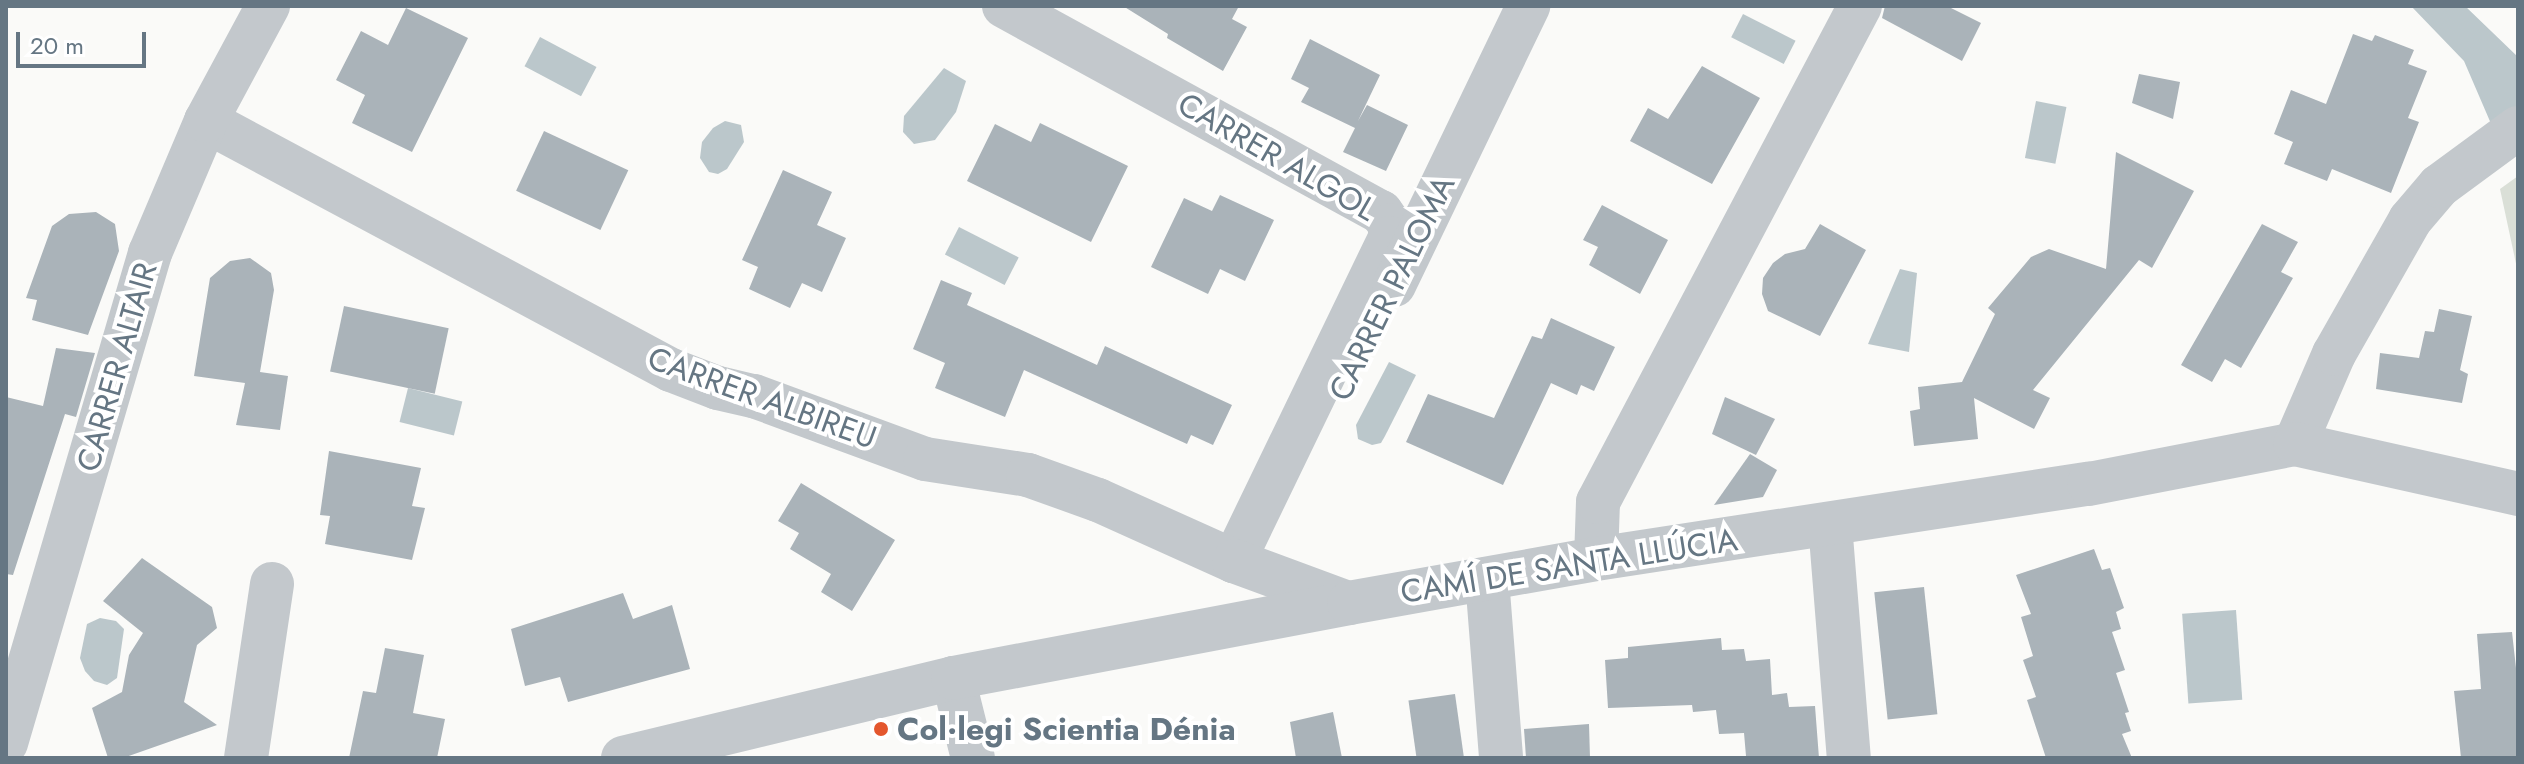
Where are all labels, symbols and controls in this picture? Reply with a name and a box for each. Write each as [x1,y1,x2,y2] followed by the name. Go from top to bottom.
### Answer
[20,16,150,66] scale bar
[30,28,84,63] text: 20 m
[1171,85,1383,229] street label: CARRER ALGOL
[1321,169,1463,407] street label: CARRER PALOMA
[69,258,165,476] street label: CARRER ALTAIR
[643,339,881,457] street label: CARRER ALBIREU
[1398,520,1740,612] street label: CAMÍ DE SANTA LLÚCIA
[897,710,1236,748] place label: Col·legi Scientia Dénia
[872,720,890,738] marker: Col·legi Scientia Dénia

